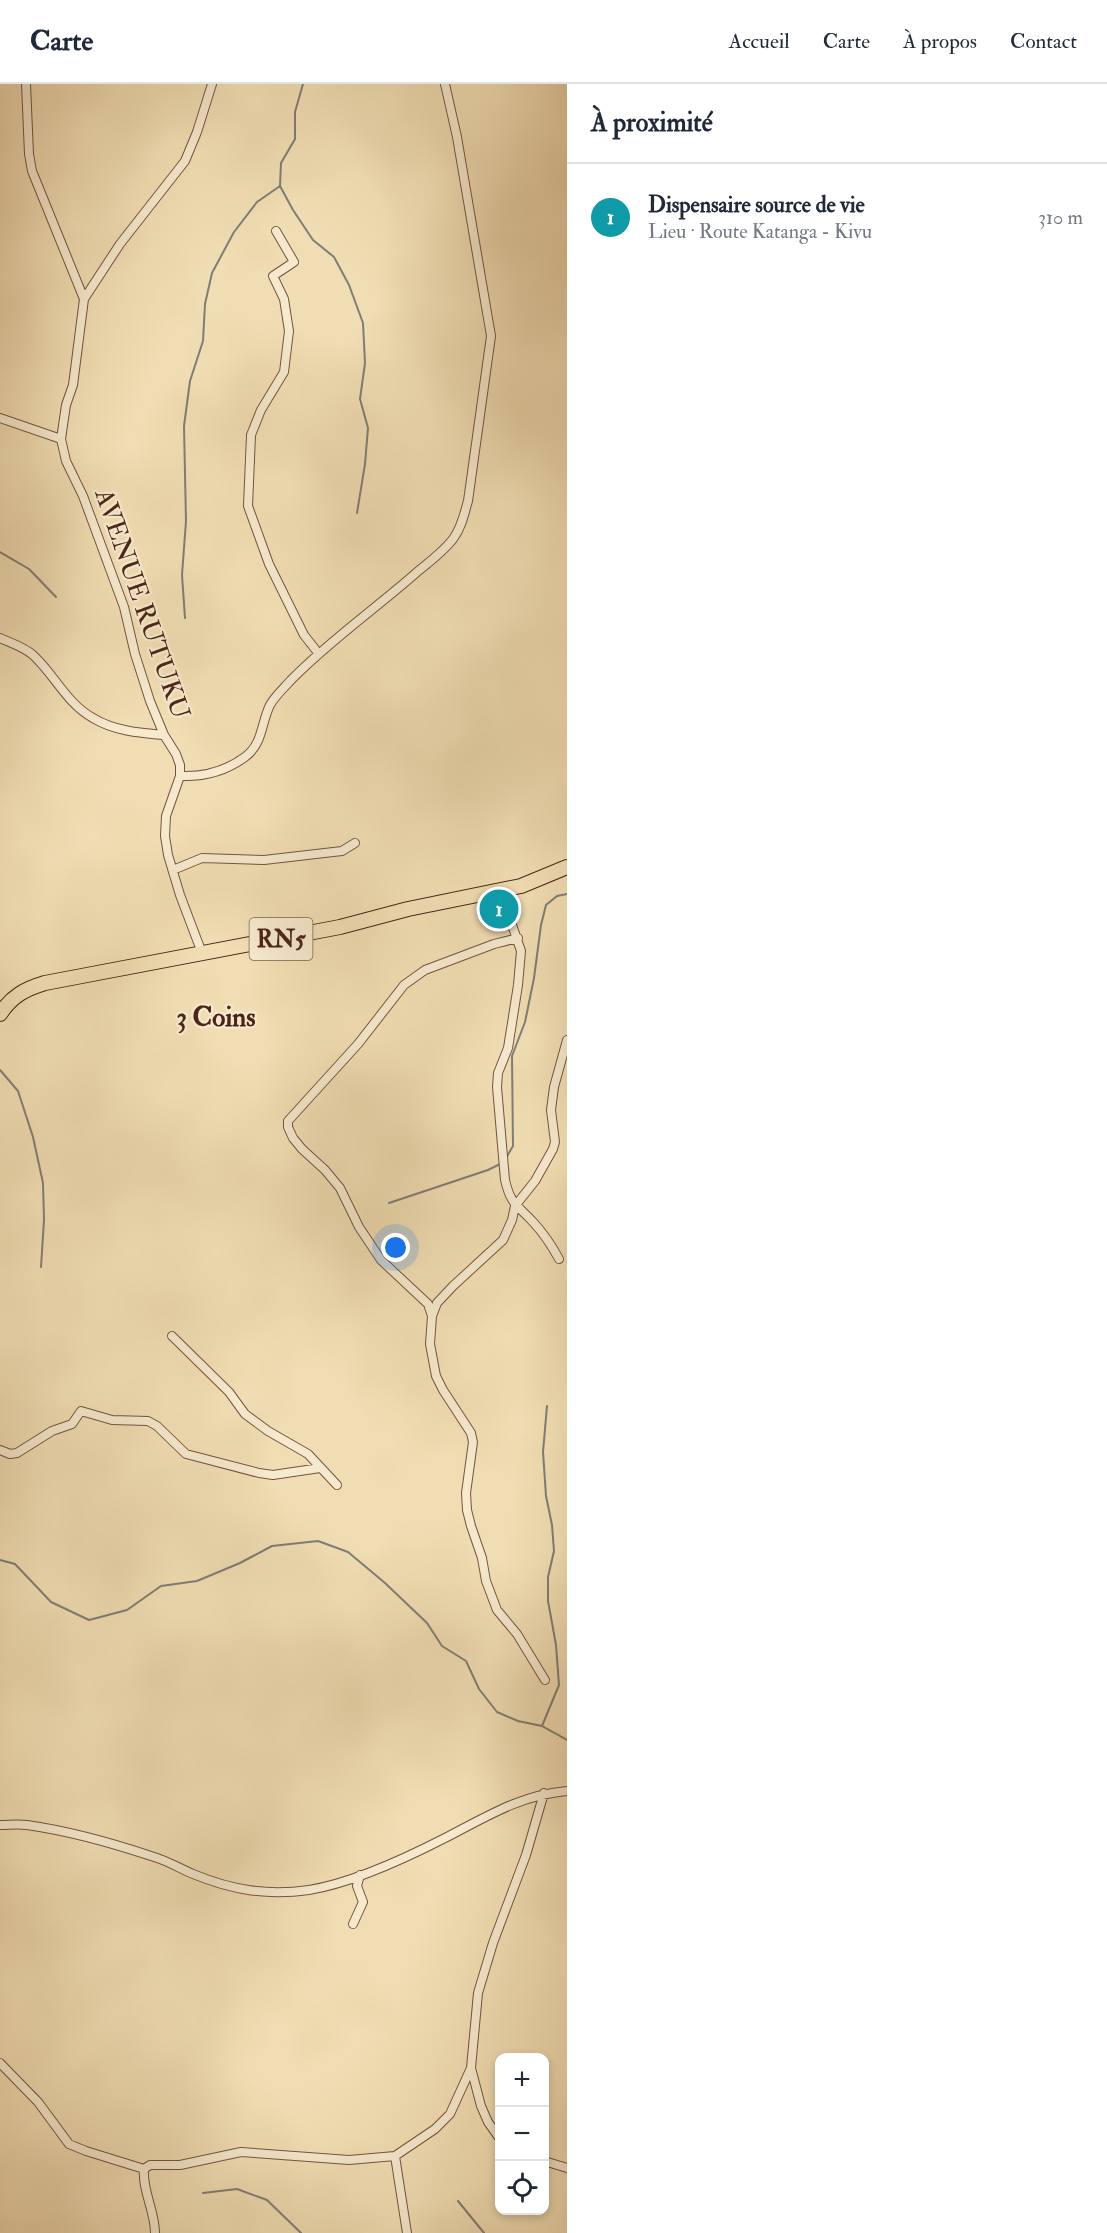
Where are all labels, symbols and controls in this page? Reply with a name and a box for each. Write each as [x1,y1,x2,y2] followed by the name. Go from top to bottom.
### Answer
[30,24,93,59] text: Carte
[729,28,790,55] text: Accueil
[823,28,870,55] text: Carte
[903,28,977,55] text: À propos
[1010,28,1077,55] text: Contact
[591,107,713,139] text: À proximité
[648,191,865,219] text: Dispensaire source de vie
[607,205,614,230] text: 1
[1038,205,1083,230] text: 310 m
[648,219,872,244] text: Lieu · Route Katanga - Kivu
[87,484,197,724] street label: AVENUE RUTUKU
[480,886,518,932] pin: 1
[250,918,312,960] road number: RN5
[176,1001,256,1034] district label: 3 Coins
[381,1233,410,1262] your location
[495,2053,549,2215] map controls
[495,2053,549,2107] button: +
[495,2107,549,2161] button: −
[495,2161,549,2215] button: locate

